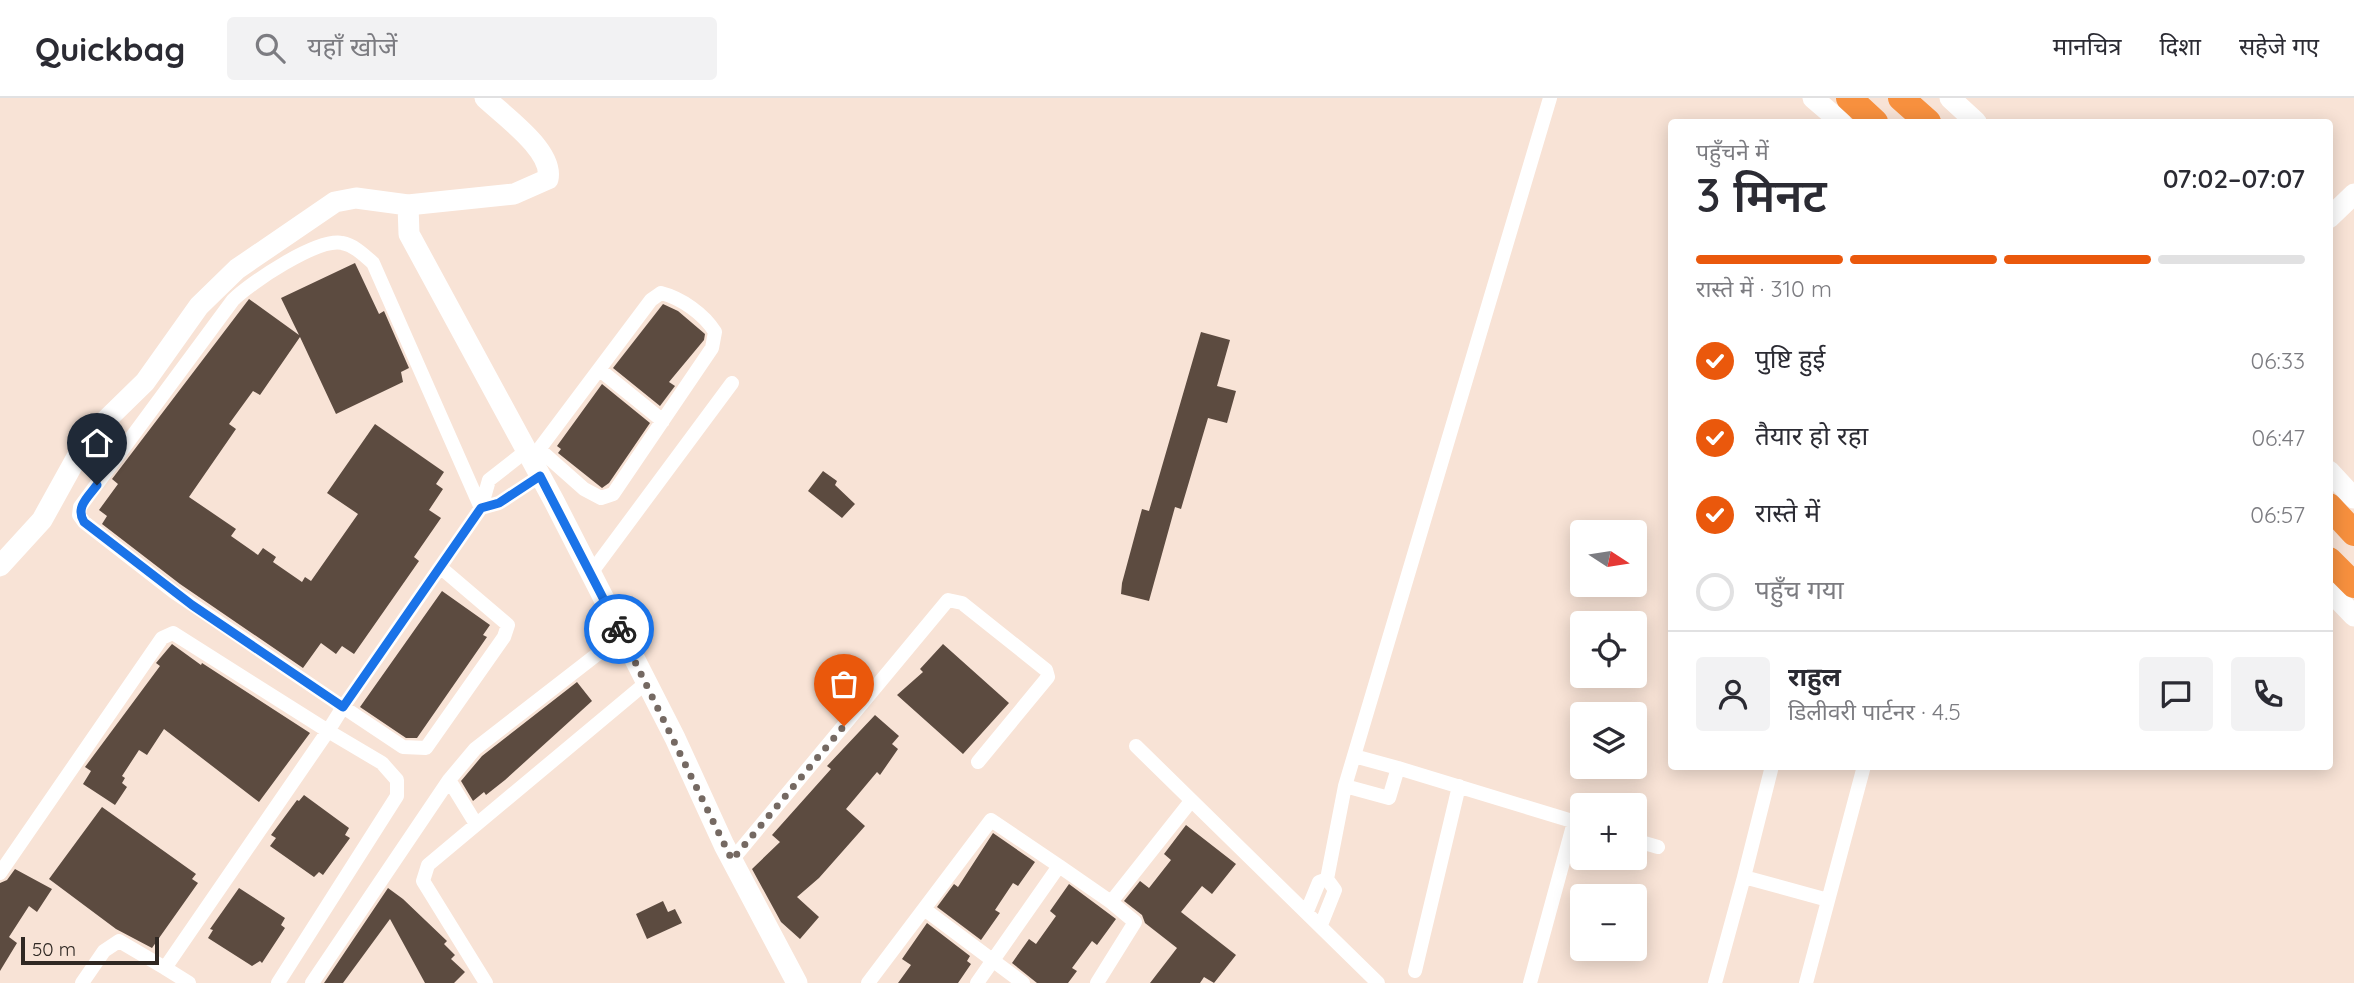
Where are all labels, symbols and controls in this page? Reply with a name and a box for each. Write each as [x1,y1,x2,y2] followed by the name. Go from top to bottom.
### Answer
[227,17,717,80] search box
[35,28,185,69] text: Quickbag
[251,29,289,67] icon: search
[307,30,397,63] text: यहाँ खोजें
[2053,31,2121,61] text: मानचित्र
[2159,31,2201,61] text: दिशा
[2239,31,2319,61] text: सहेजे गए
[1696,137,1769,166] text: पहुँचने में
[2163,162,2305,195] text: 07:02–07:07
[1696,166,1827,224] text: 3 मिनट
[1696,274,1832,303] text: रास्ते में · 310 m
[1696,342,1734,380] icon: check
[1755,342,1825,375] text: पुष्टि हुई
[2251,346,2305,375] text: 06:33
[67,413,127,485] pin
[1696,419,1734,457] icon: check
[1755,419,1868,452] text: तैयार हो रहा
[2251,423,2305,452] text: 06:47
[78,424,116,462] icon: home
[1696,496,1734,534] icon: check
[1755,496,1820,529] text: रास्ते में
[2250,500,2305,529] text: 06:57
[1570,520,1647,597] north arrow
[1570,520,1647,961] map controls
[1755,573,1844,606] text: पहुँच गया
[584,594,654,664] courier
[600,610,638,648] icon: bike
[1570,611,1647,688] button: locate
[814,654,874,726] pin
[1696,657,1770,731] button: person
[2139,657,2213,731] button: chat
[2231,657,2305,731] button: phone
[1788,660,1841,693] text: राहुल
[825,665,863,703] icon: bag
[1788,697,1961,726] text: डिलीवरी पार्टनर · 4.5
[1570,702,1647,779] button: layers
[1570,793,1647,870] button: +
[1570,884,1647,961] button: −
[21,934,159,966] scale bar
[32,937,76,961] text: 50 m

